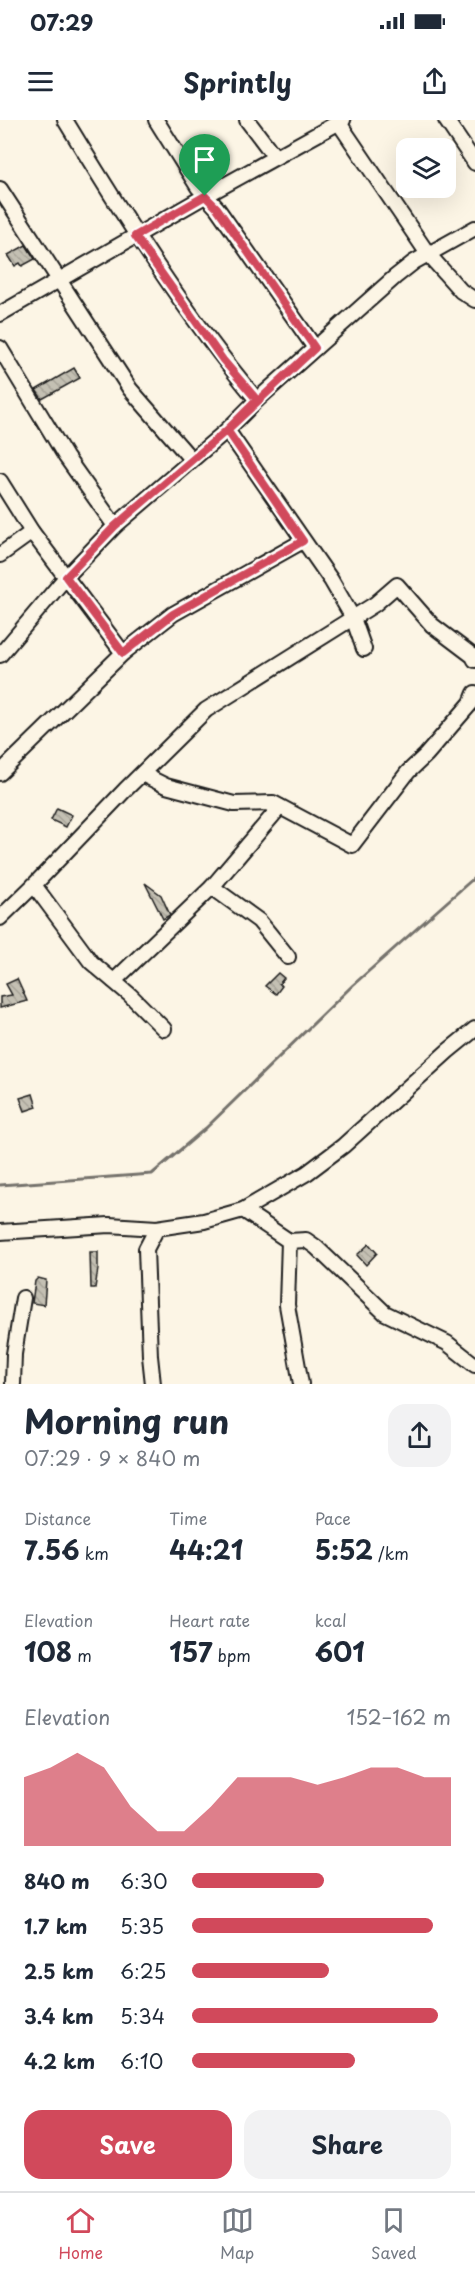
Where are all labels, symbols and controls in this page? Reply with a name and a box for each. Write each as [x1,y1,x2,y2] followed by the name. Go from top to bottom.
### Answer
[30,5,93,38] text: 07:29
[183,61,292,102] text: Sprintly
[24,65,57,98] icon: menu
[418,65,451,98] icon: share
[179,134,230,196] pin
[396,138,456,198] map controls
[396,138,456,198] button: layers
[188,143,221,176] icon: arrive
[24,1395,229,1445] text: Morning run
[388,1404,451,1467] button: share
[24,1443,200,1473] text: 07:29 · 9 × 840 m
[24,1506,91,1530] text: Distance
[169,1506,207,1530] text: Time
[315,1506,351,1530] text: Pace
[24,1530,80,1569] text: 7.56
[169,1530,243,1569] text: 44:21
[315,1530,373,1569] text: 5:52
[80,1541,109,1565] text: km
[373,1541,409,1565] text: /km
[24,1608,93,1632] text: Elevation
[169,1608,250,1632] text: Heart rate
[315,1608,347,1632] text: kcal
[24,1632,72,1671] text: 108
[169,1632,213,1671] text: 157
[315,1632,365,1671] text: 601
[72,1643,92,1667] text: m
[213,1643,251,1667] text: bpm
[24,1702,110,1732] text: Elevation
[346,1702,451,1732] text: 152–162 m
[24,1866,90,1896] text: 840 m
[120,1866,168,1896] text: 6:30
[24,1911,87,1941] text: 1.7 km
[120,1911,164,1941] text: 5:35
[24,1956,94,1986] text: 2.5 km
[120,1956,166,1986] text: 6:25
[24,2001,94,2031] text: 3.4 km
[120,2001,165,2031] text: 5:34
[24,2046,95,2076] text: 4.2 km
[120,2046,163,2076] text: 6:10
[24,2110,232,2179] button: Save
[244,2110,451,2179] button: Share
[58,2204,103,2264] tab: Home
[220,2204,254,2264] tab: Map
[371,2204,417,2264] tab: Saved

